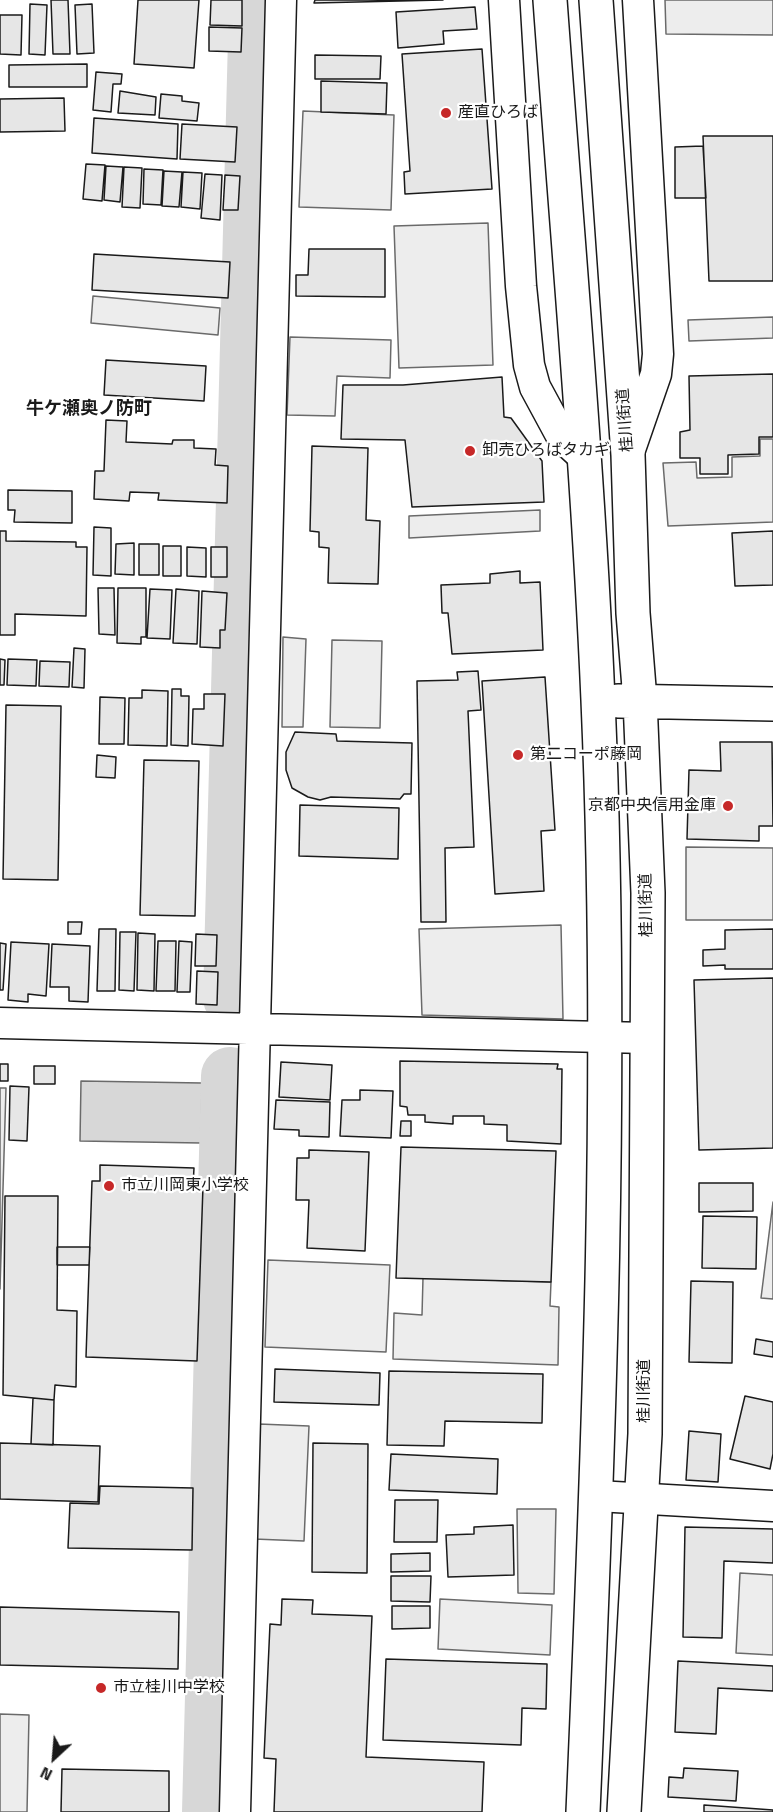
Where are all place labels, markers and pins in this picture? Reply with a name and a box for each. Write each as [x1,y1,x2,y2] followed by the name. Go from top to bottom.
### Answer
[458,103,538,123] place label: 産直ひろば
[439,106,453,120] marker: 産直ひろば
[482,441,610,461] place label: 卸売ひろばタカギ
[463,444,477,458] marker: 卸売ひろばタカギ
[530,745,642,765] place label: 第二コーポ藤岡
[511,748,525,762] marker: 第二コーポ藤岡
[588,796,716,816] place label: 京都中央信用金庫
[721,799,735,813] marker: 京都中央信用金庫
[121,1176,249,1196] place label: 市立川岡東小学校
[102,1179,116,1193] marker: 市立川岡東小学校
[113,1678,225,1698] place label: 市立桂川中学校
[94,1681,108,1695] marker: 市立桂川中学校

